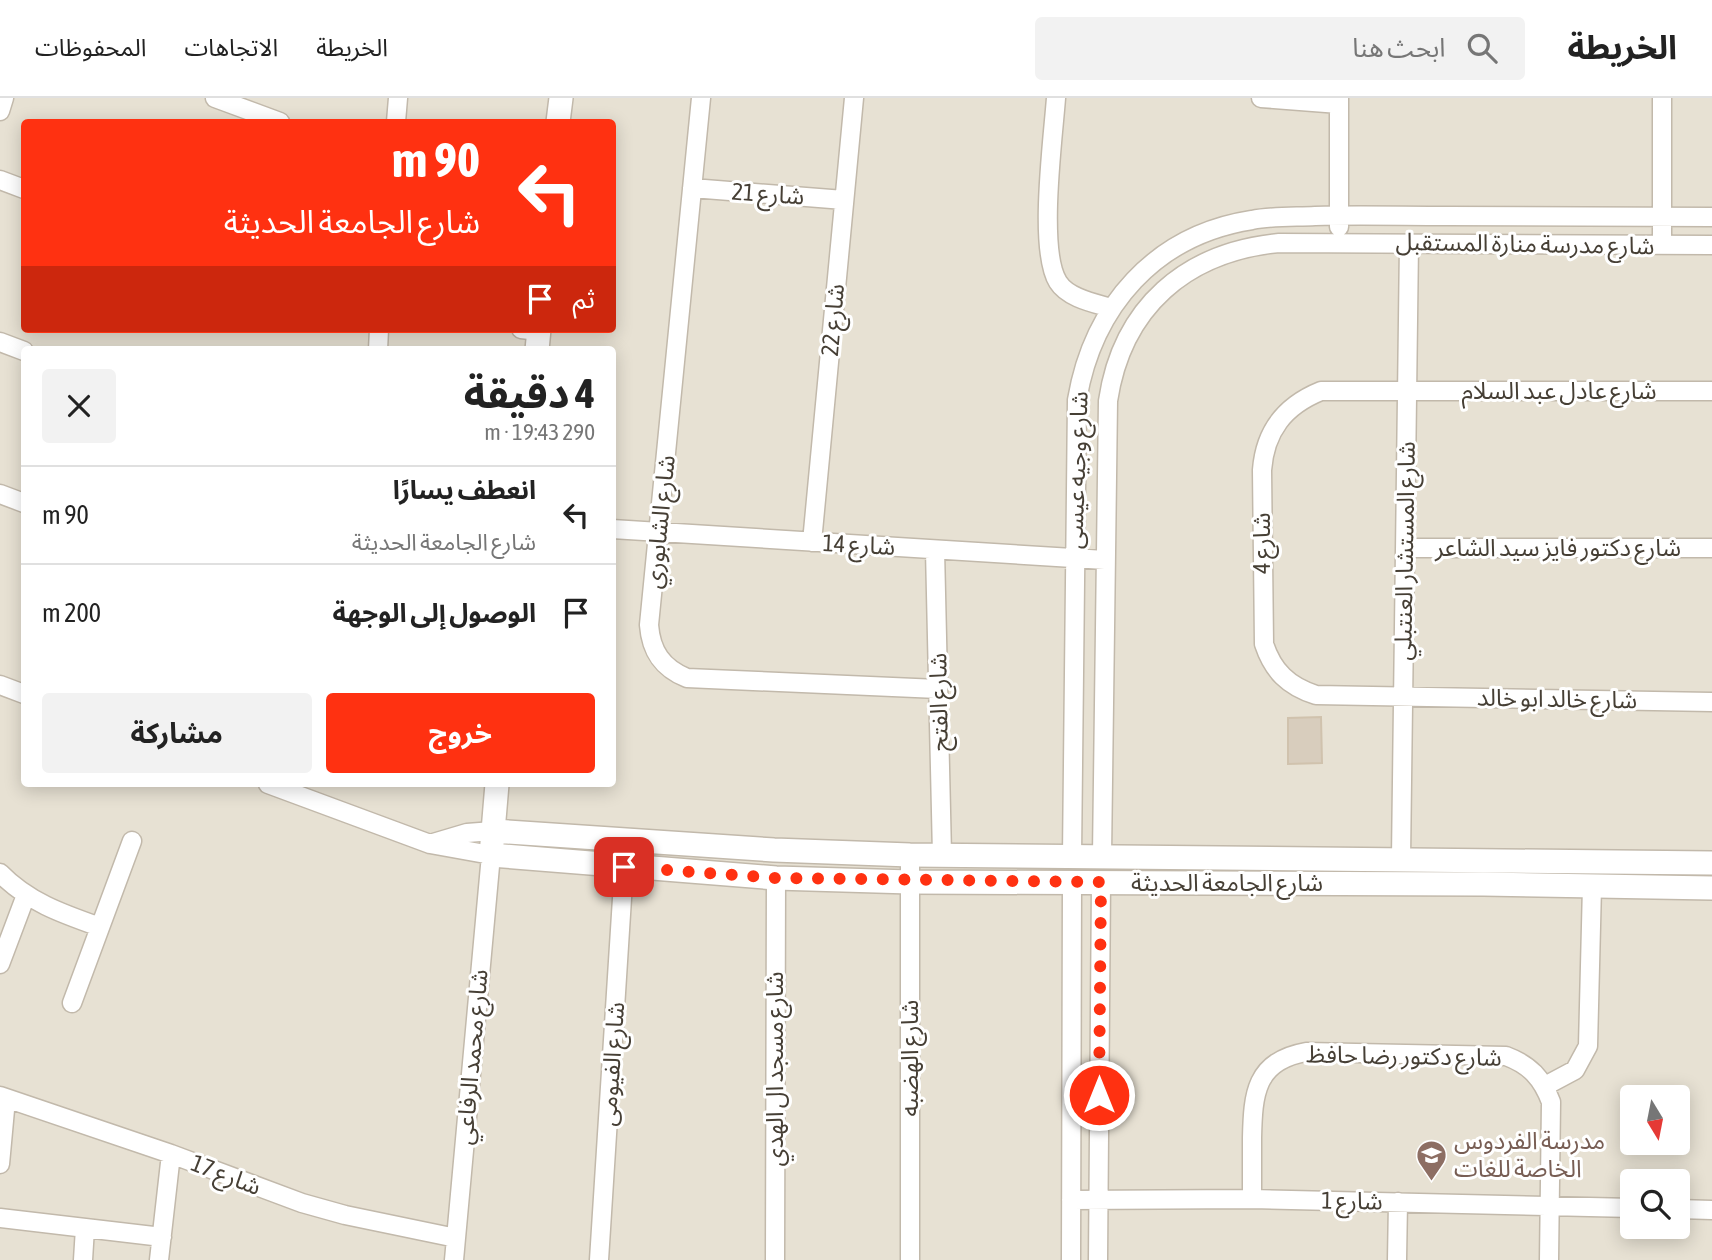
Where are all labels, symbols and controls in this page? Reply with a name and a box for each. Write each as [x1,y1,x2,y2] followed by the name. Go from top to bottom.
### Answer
[1035,17,1525,80] search box
[1567,28,1677,66] text: الخريطة
[1463,29,1501,67] icon: search
[1352,33,1445,63] text: ابحث هنا
[35,34,146,61] text: المحفوظات
[184,34,278,61] text: الاتجاهات
[316,34,388,61] text: الخريطة
[392,131,480,187] text: 90 m
[504,147,595,238] icon: left
[731,178,805,213] street label: شارع 21
[224,203,480,240] text: شارع الجامعة الحديثة
[1395,228,1655,263] street label: شارع مدرسة منارة المستقبل
[521,280,559,318] icon: arrive
[816,283,853,358] street label: شارع 22
[573,284,595,314] text: ثم
[42,369,116,443] button: close
[464,369,595,417] text: 4 دقيقة
[1461,377,1657,409] street label: شارع عادل عبد السلام
[1060,391,1097,550] street label: شارع وجيه عيسى
[484,419,595,445] text: 290 m · 19:43
[1389,441,1425,661] street label: شارع المستشار العنتبلي
[639,454,685,591] street label: شارع الشابوري
[393,475,536,505] text: انعطف يسارًا
[557,496,595,534] icon: left
[42,500,89,530] text: 90 m
[1248,512,1279,574] street label: شارع 4
[352,529,536,555] text: شارع الجامعة الحديثة
[822,529,896,564] street label: شارع 14
[1434,534,1681,565] street label: شارع دكتور فايز سيد الشاعر
[557,594,595,632] icon: arrive
[42,598,101,628] text: 200 m
[333,598,536,628] text: الوصول إلى الوجهة
[924,652,957,751] street label: شارع الفتح
[1477,684,1637,717] street label: شارع خالد ابو خالد
[42,693,312,773] button: مشاركة
[326,693,595,773] button: خروج
[594,837,654,897] pin
[605,848,643,886] icon: arrive
[1131,869,1323,900] street label: شارع الجامعة الحديثة
[450,968,498,1146] street label: شارع محمد الرفاعي
[761,971,794,1167] street label: شارع مسجد ال الهدي
[896,1000,927,1116] street label: شارع الهضبه
[594,1001,633,1127] street label: شارع الفيومى
[1306,1040,1502,1075] street label: شارع دكتور رضا حافظ
[1062,1058,1136,1132] position arrow
[1620,1085,1690,1155] north arrow
[1620,1085,1690,1239] map controls
[1454,1127,1605,1182] place label: مدرسة الفردوس الخاصة للغات
[1414,1138,1448,1182] school or university icon: مدرسة الفردوس الخاصة للغات
[186,1149,265,1204] street label: شارع 17
[1620,1169,1690,1239] button: search
[1321,1186,1383,1219] street label: شارع 1

